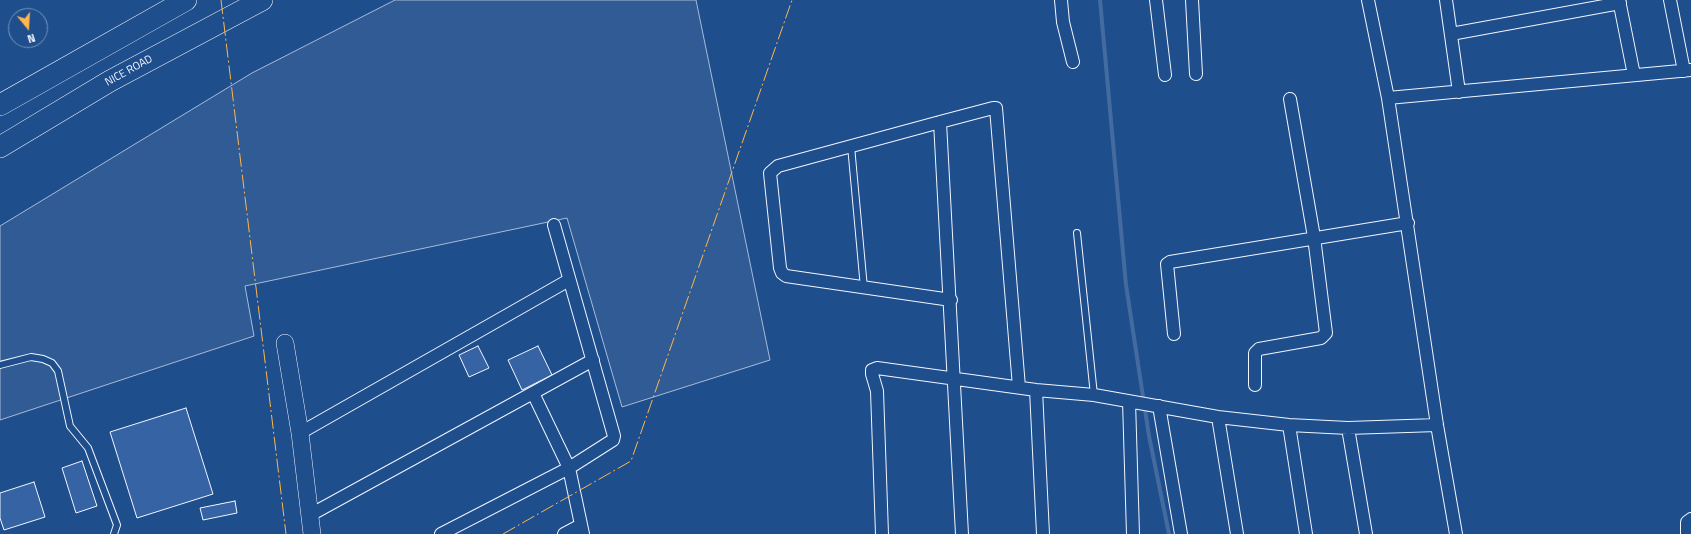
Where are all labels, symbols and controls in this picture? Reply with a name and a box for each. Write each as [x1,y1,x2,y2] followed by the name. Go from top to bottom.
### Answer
[8,8,48,48] north arrow
[25,30,37,47] text: N
[103,53,155,89] street label: NICE ROAD

